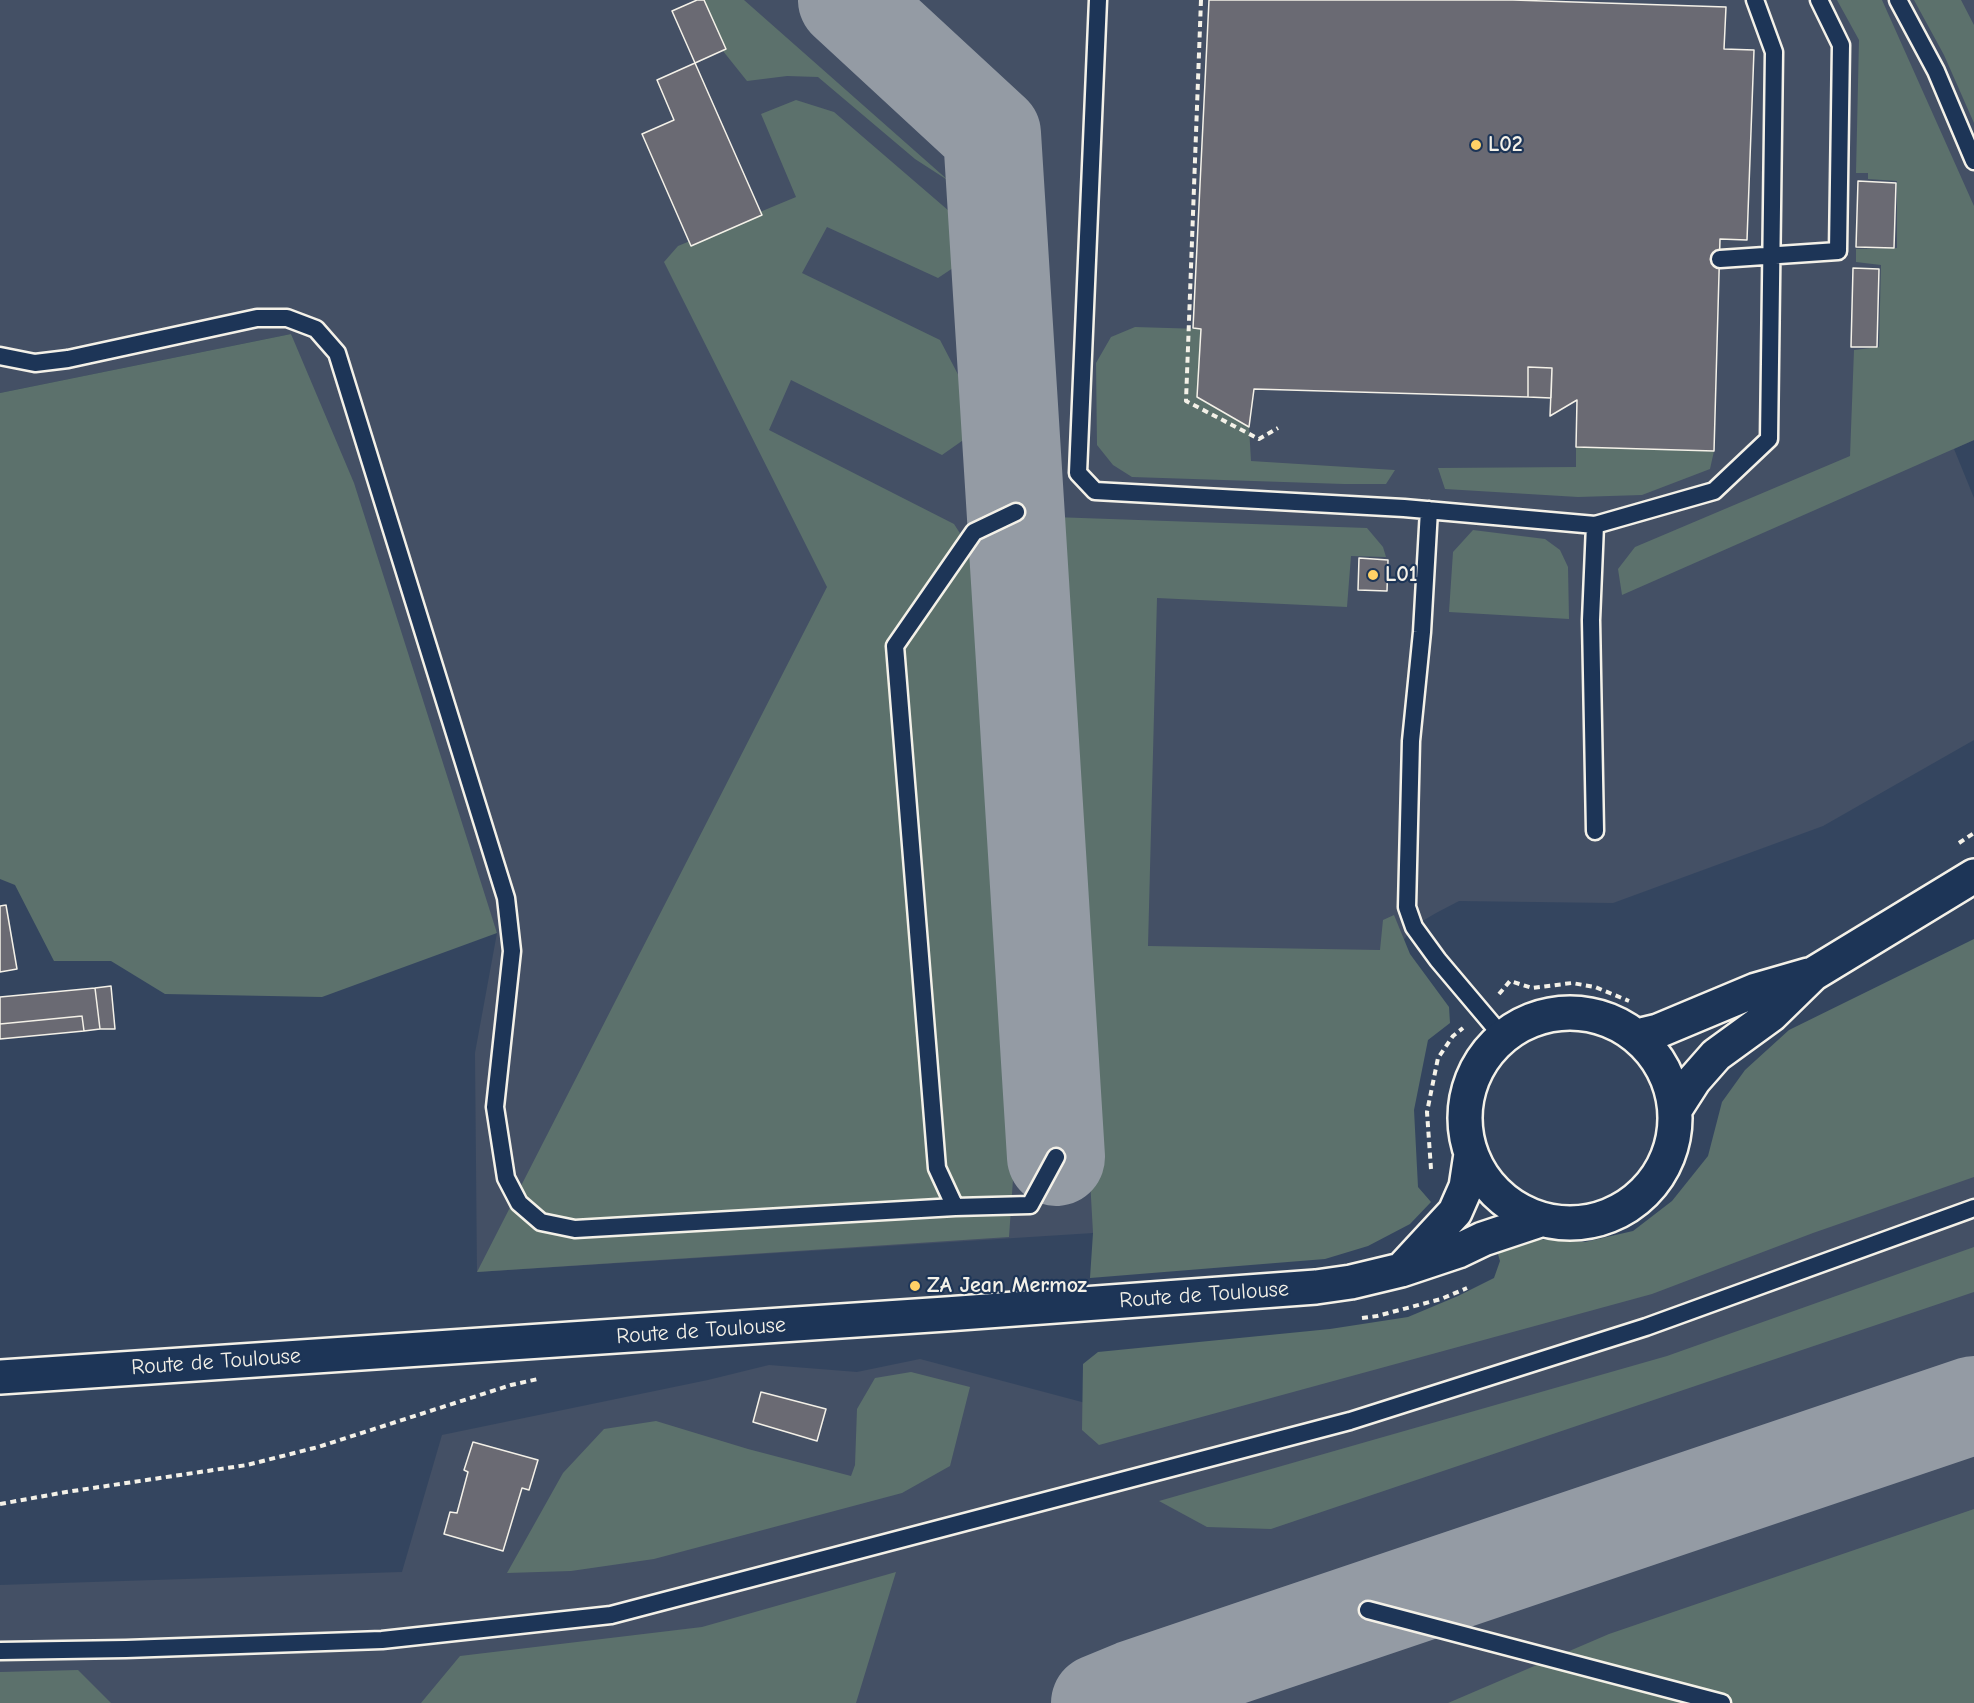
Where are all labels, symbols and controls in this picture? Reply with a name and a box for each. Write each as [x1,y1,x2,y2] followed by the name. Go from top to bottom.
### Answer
[1488,132,1523,158] place label: L02
[1469,138,1483,152] marker: L02
[1385,562,1418,588] place label: L01
[1366,568,1380,582] marker: L01
[927,1273,1087,1299] place label: ZA Jean Mermoz
[1118,1276,1290,1314] street label: Route de Toulouse
[908,1279,922,1293] marker: ZA Jean Mermoz
[615,1312,787,1350] street label: Route de Toulouse
[130,1343,302,1381] street label: Route de Toulouse

